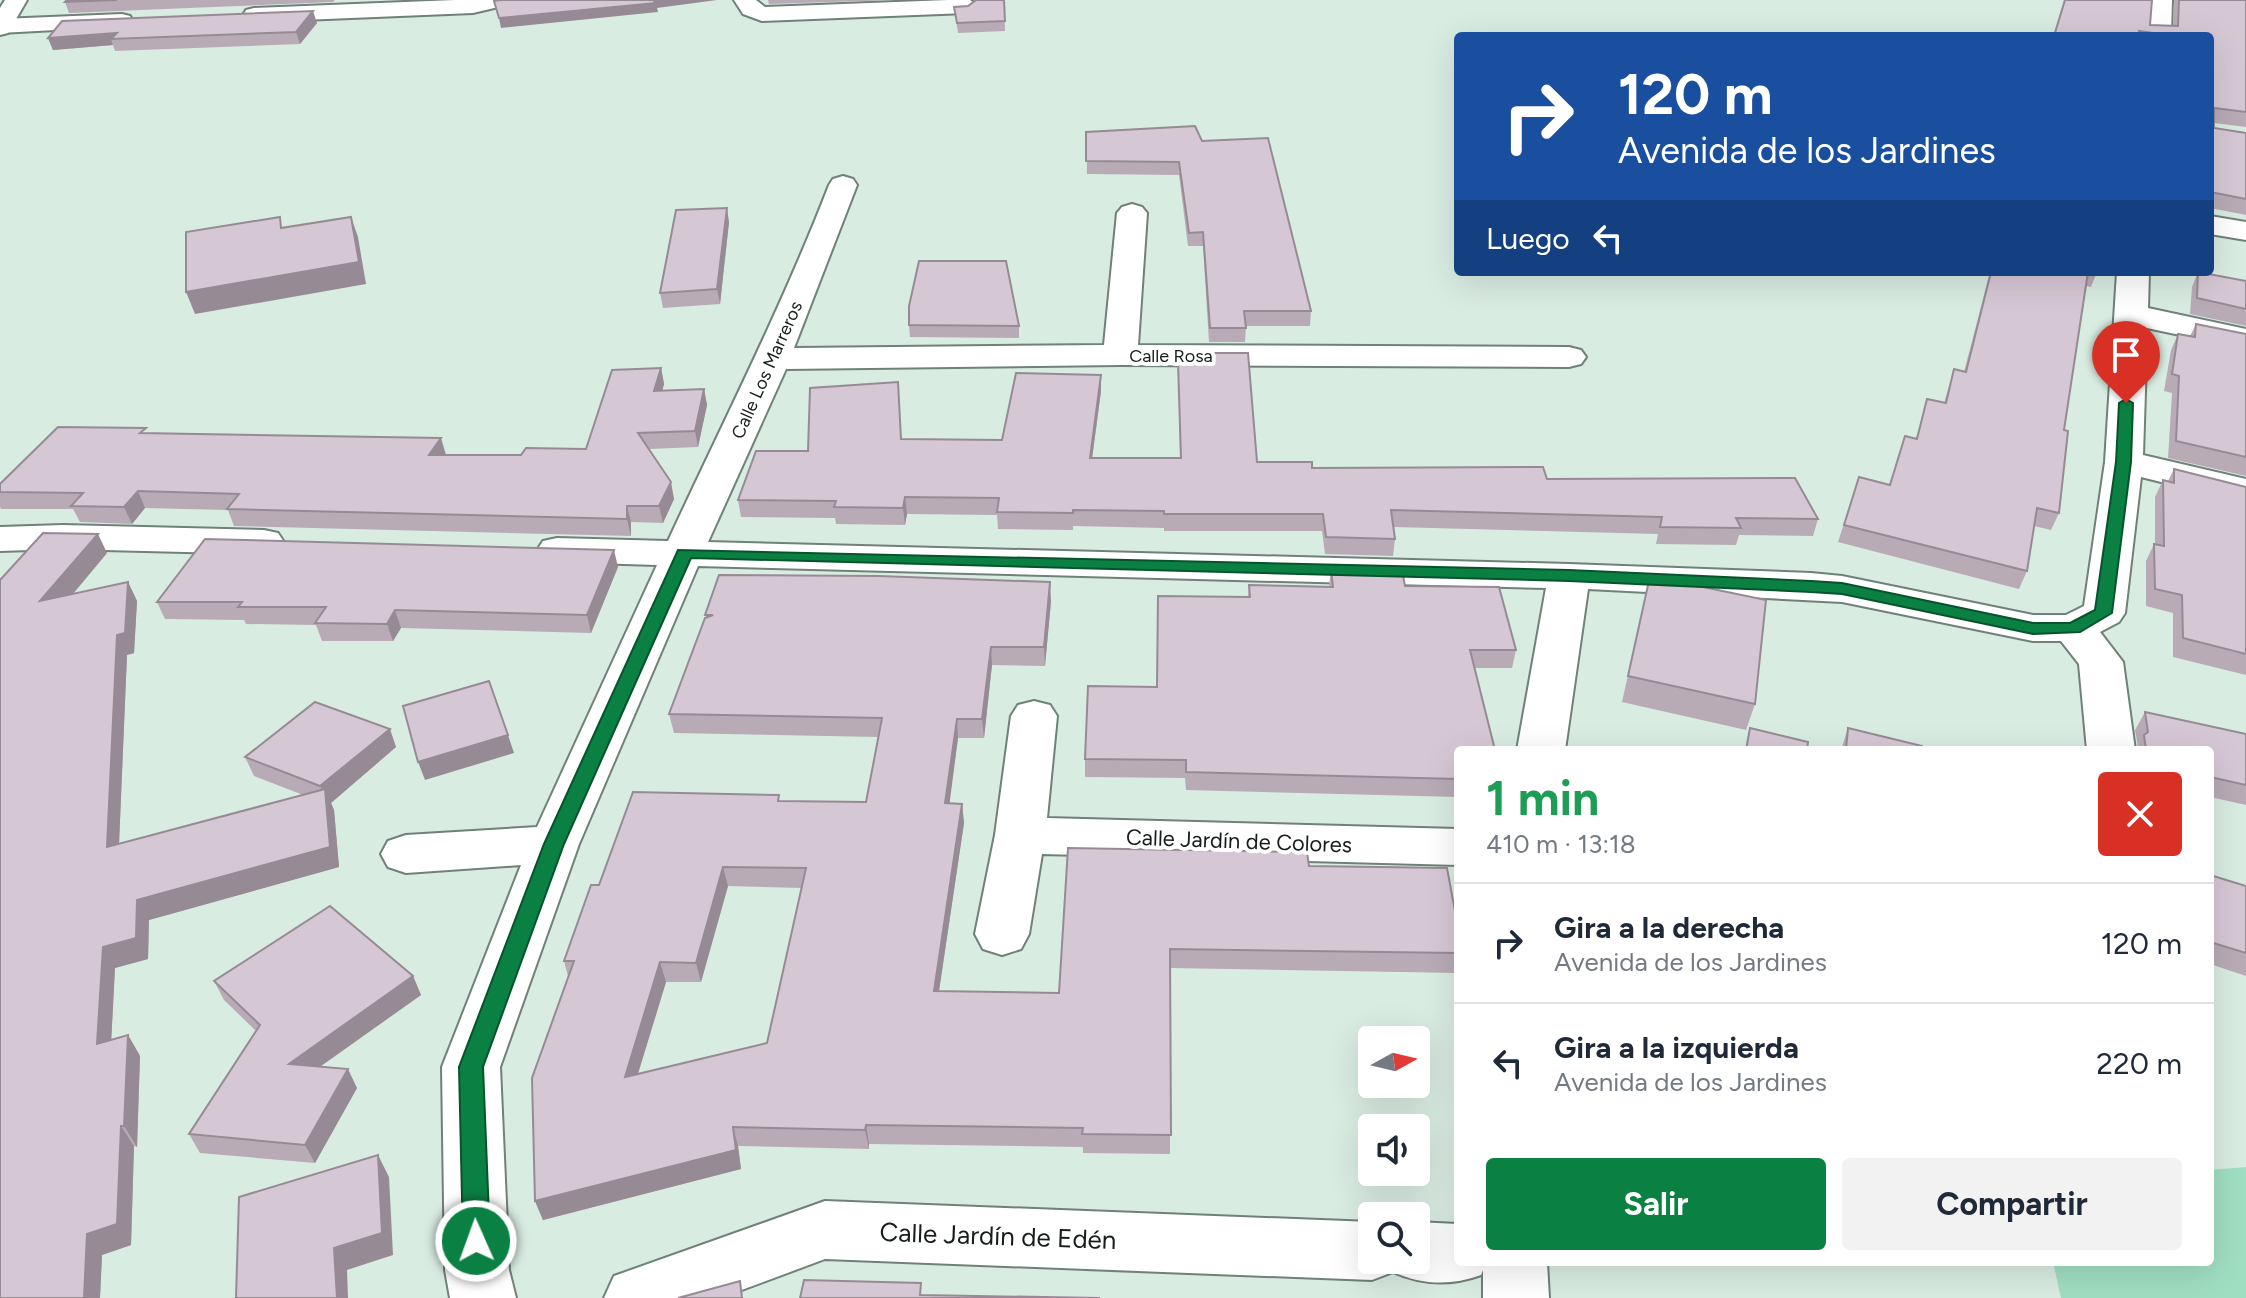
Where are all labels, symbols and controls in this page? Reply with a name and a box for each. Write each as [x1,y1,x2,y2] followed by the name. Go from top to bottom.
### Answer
[1618,61,1773,128] text: 120 m
[1486,64,1590,168] icon: right
[1618,129,1996,172] text: Avenida de los Jardines
[1586,216,1630,260] icon: left
[1486,220,1570,257] text: Luego
[727,298,807,442] street label: Calle Los Marreros
[2092,321,2160,403] pin
[2104,333,2148,377] icon: arrive
[1129,345,1213,367] street label: Calle Rosa
[1486,769,1599,827] text: 1 min
[2098,772,2182,856] button: close
[1126,824,1352,858] street label: Calle Jardín de Colores
[1486,828,1636,860] text: 410 m · 13:18
[1554,909,1784,946] text: Gira a la derecha
[1486,921,1530,965] icon: right
[2101,925,2182,962] text: 120 m
[1554,946,1827,978] text: Avenida de los Jardines
[1358,1026,1430,1098] north arrow
[1358,1026,1430,1274] map controls
[1554,1029,1799,1066] text: Gira a la izquierda
[1486,1041,1530,1085] icon: left
[2096,1045,2182,1082] text: 220 m
[1554,1066,1827,1098] text: Avenida de los Jardines
[1358,1114,1430,1186] button: sound
[1486,1158,1826,1250] button: Salir
[1842,1158,2182,1250] button: Compartir
[434,1199,518,1283] position arrow
[1358,1202,1430,1274] button: search
[879,1216,1117,1256] street label: Calle Jardín de Edén

